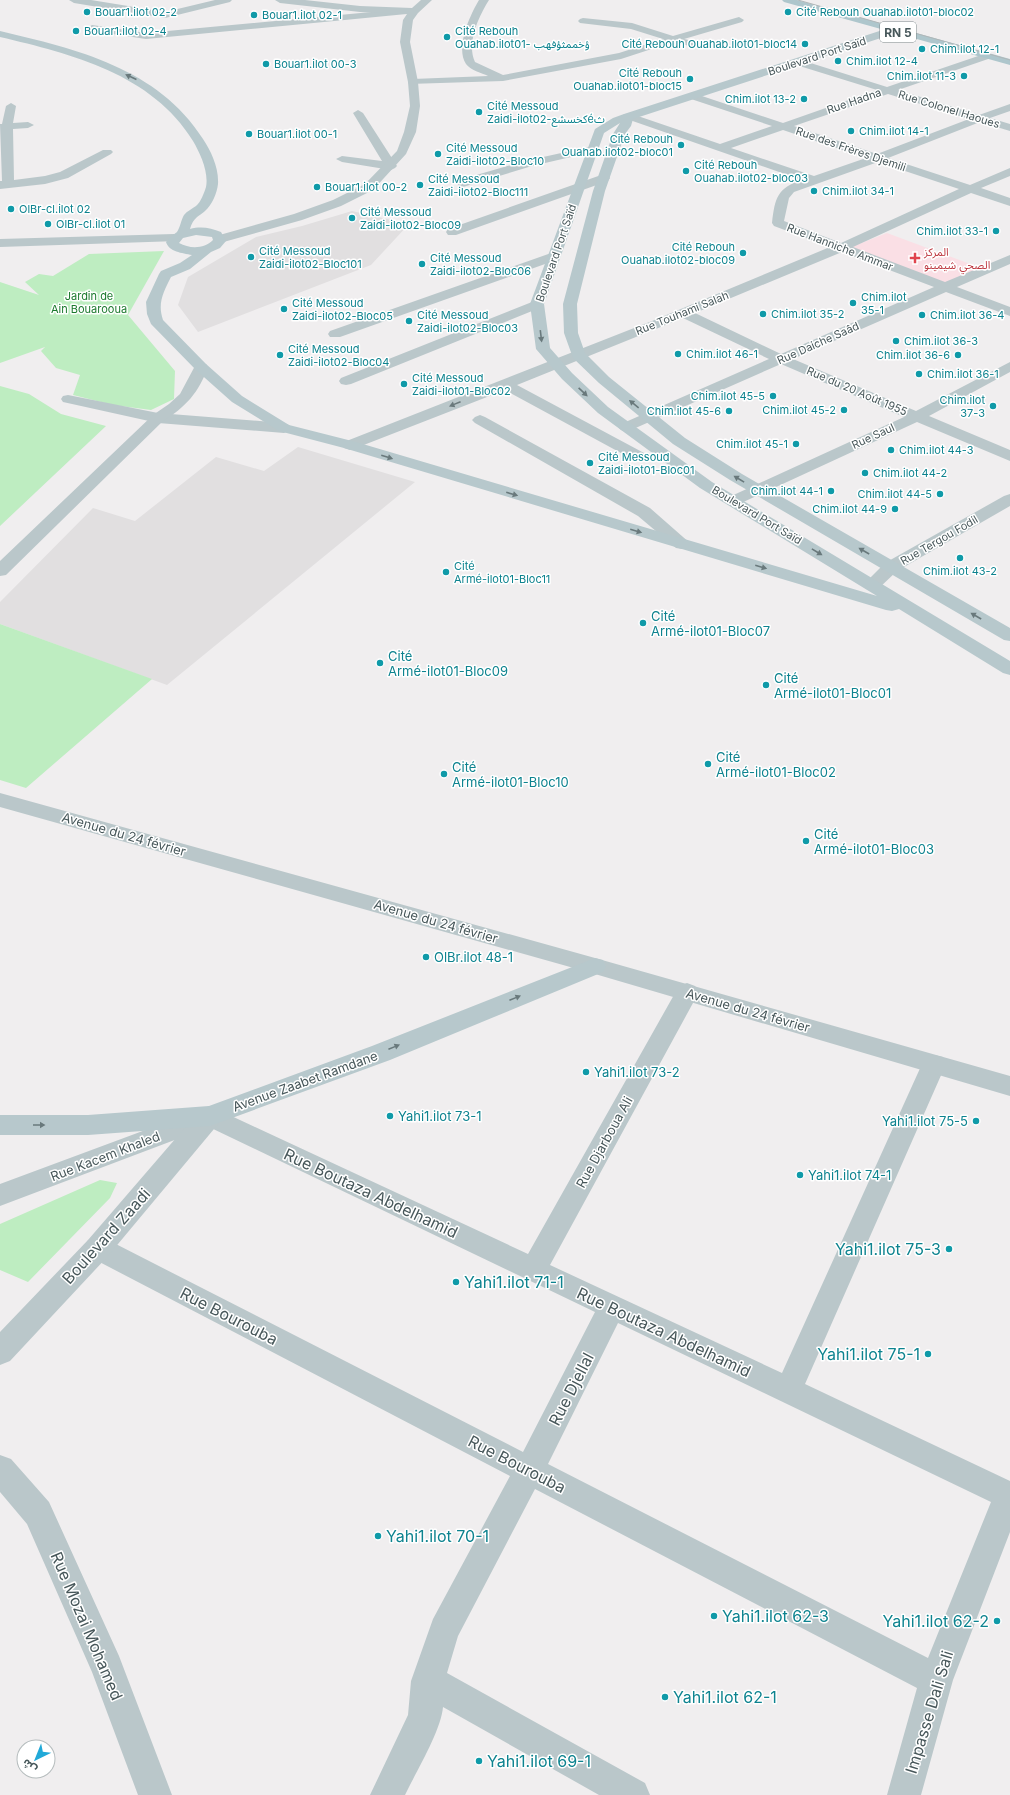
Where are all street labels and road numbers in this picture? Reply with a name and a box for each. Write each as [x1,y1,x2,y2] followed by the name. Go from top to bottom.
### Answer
[880,22,916,42] road number: RN 5
[766,34,868,78] street label: Boulevard Port Saïd
[825,85,883,117] street label: Rue Hadna
[897,87,1002,131] street label: Rue Colonel Haoues
[794,124,908,174] street label: Rue des Frères Djemili
[533,202,579,304] street label: Boulevard Port Saïd
[785,220,895,274] street label: Rue Hanniche Ammar
[633,288,731,338] street label: Rue Touhami Salah
[775,319,861,367] street label: Rue Daiche Saâd
[804,363,910,419] street label: Rue du 20 Août 1955
[849,420,897,452] street label: Rue Saul
[709,483,805,547] street label: Boulevard Port Saïd
[898,512,980,568] street label: Rue Tergou Fodil
[60,809,188,859] street label: Avenue du 24 février
[372,896,500,946] street label: Avenue du 24 février
[684,985,812,1035] street label: Avenue du 24 février
[230,1047,380,1115] street label: Avenue Zaabet Ramdane
[572,1094,636,1190] street label: Rue Djarboua Ali
[48,1128,162,1184] street label: Rue Kacem Khaled
[281,1144,461,1242] street label: Rue Boutaza Abdelhamid
[58,1184,154,1288] street label: Boulevard Zaadi
[177,1283,281,1349] street label: Rue Bourouba
[574,1283,754,1381] street label: Rue Boutaza Abdelhamid
[544,1349,598,1429] street label: Rue Djellal
[465,1431,569,1497] street label: Rue Bourouba
[47,1549,127,1703] street label: Rue Mozai Mohamed
[901,1648,957,1776] street label: Impasse Dali Sali

